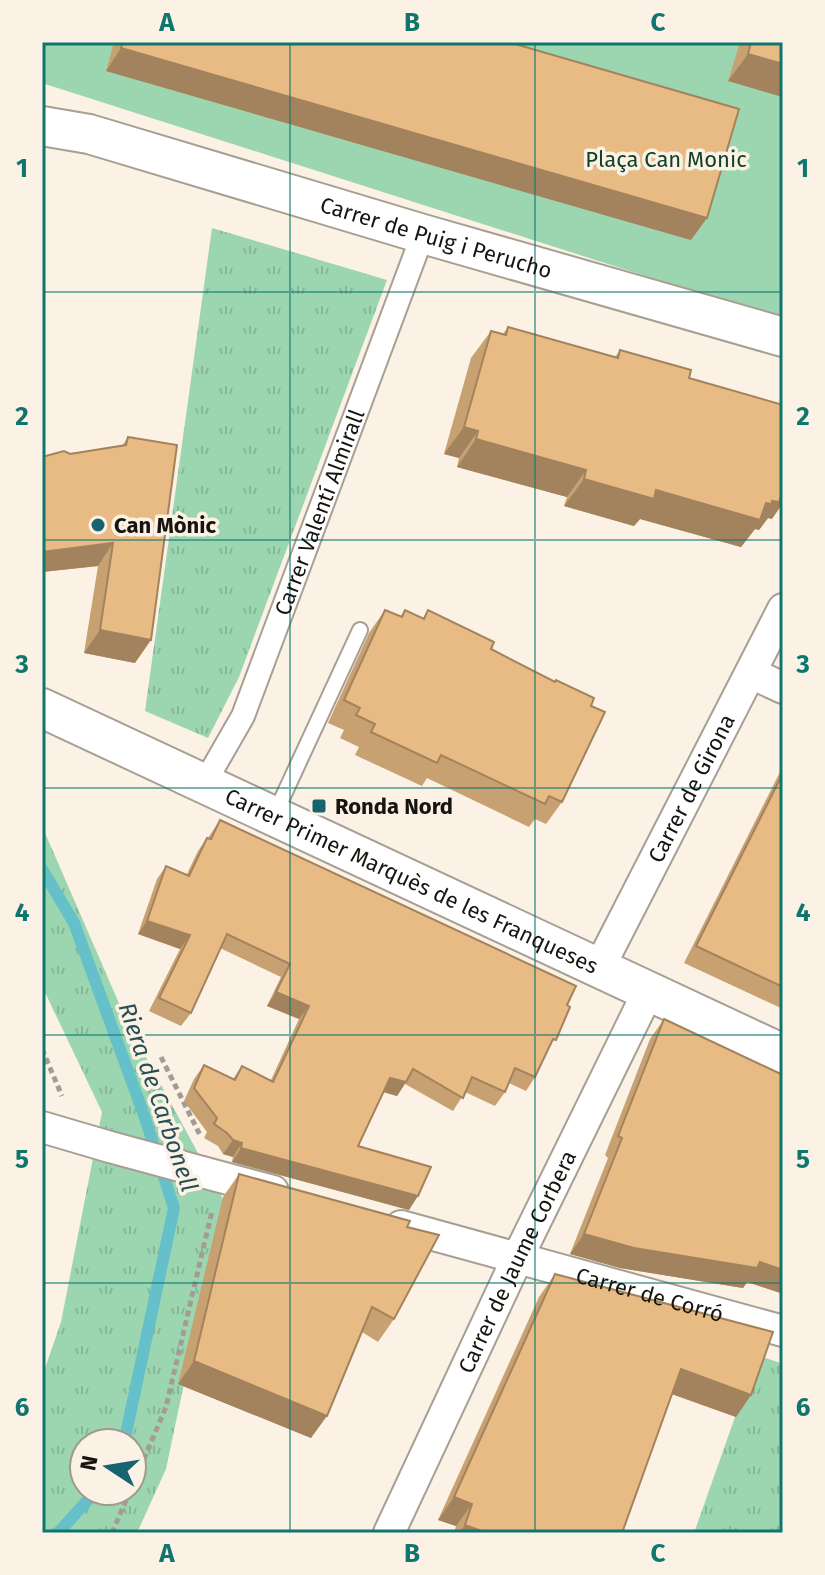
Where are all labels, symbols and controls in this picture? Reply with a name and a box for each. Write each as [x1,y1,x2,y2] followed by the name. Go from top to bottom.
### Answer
[158,7,175,38] text: A
[404,7,420,38] text: B
[651,7,666,38] text: C
[585,146,747,173] park label: Plaça Can Monic
[16,153,28,184] text: 1
[797,153,809,184] text: 1
[317,191,555,284] street label: Carrer de Puig i Perucho
[15,401,29,432] text: 2
[796,401,810,432] text: 2
[269,406,370,619] street label: Carrer Valentí Almirall
[114,512,216,539] place label: Can Mònic
[89,516,107,534] marker: Can Mònic
[14,649,29,680] text: 3
[795,649,810,680] text: 3
[642,710,741,867] street label: Carrer de Girona
[221,782,602,980] street label: Carrer Primer Marquès de les Franqueses
[335,793,453,820] place label: Ronda Nord
[310,797,328,815] marker: Ronda Nord
[15,897,30,928] text: 4
[796,897,811,928] text: 4
[113,999,203,1195] water label: Riera de Carbonell
[15,1144,29,1175] text: 5
[796,1144,810,1175] text: 5
[453,1146,582,1378] street label: Carrer de Jaume Corbera
[573,1262,726,1328] street label: Carrer de Corró
[15,1392,30,1423] text: 6
[796,1392,811,1423] text: 6
[68,1427,148,1507] north arrow
[74,1453,104,1473] text: N
[158,1538,175,1569] text: A
[404,1538,420,1569] text: B
[651,1538,666,1569] text: C

